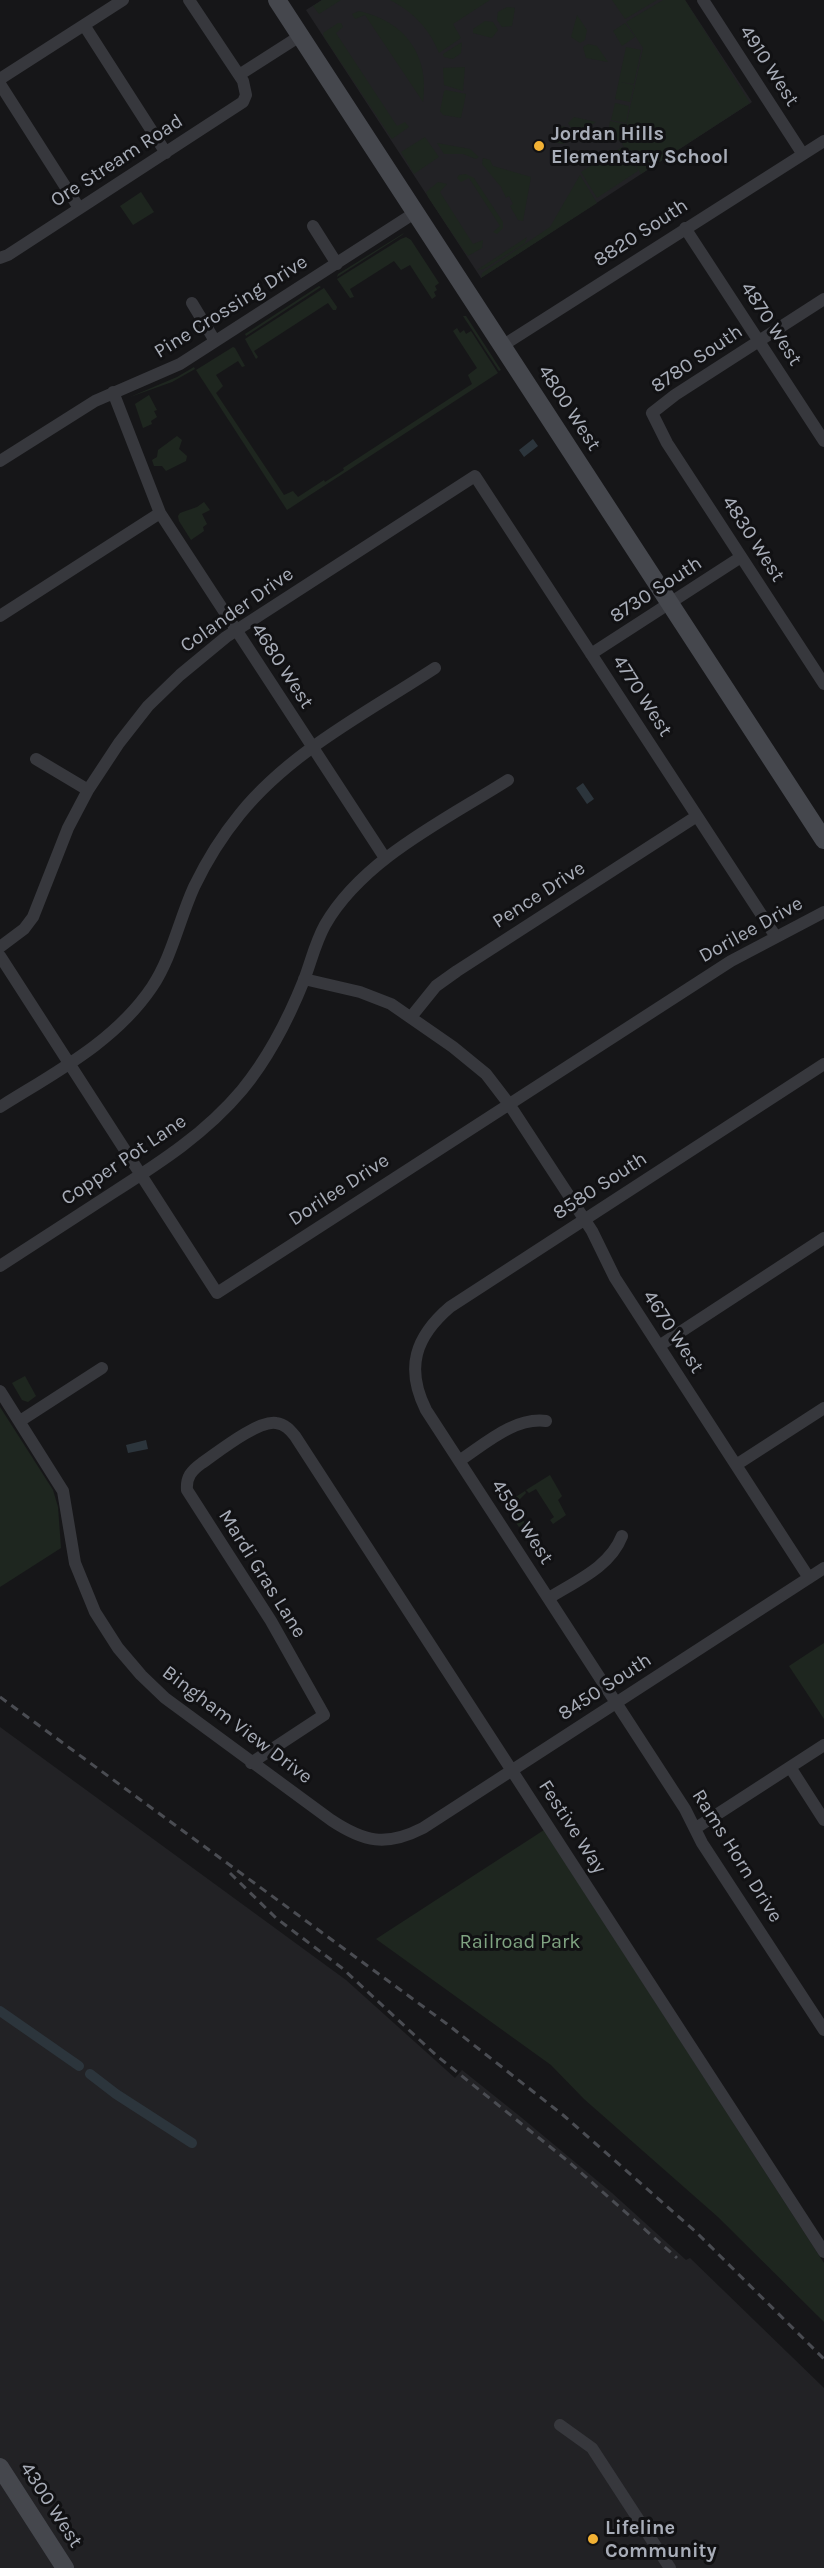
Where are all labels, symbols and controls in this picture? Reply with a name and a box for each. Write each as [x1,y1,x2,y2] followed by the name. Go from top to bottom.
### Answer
[734,21,804,111] street label: 4910 West
[46,109,188,213] street label: Ore Stream Road
[551,122,729,169] place label: Jordan Hills Elementary School
[532,139,546,153] marker: Jordan Hills Elementary School
[589,194,693,272] street label: 8820 South
[150,250,312,364] street label: Pine Crossing Drive
[735,278,807,370] street label: 4870 West
[647,320,747,398] street label: 8780 South
[532,361,606,455] street label: 4800 West
[716,492,790,586] street label: 4830 West
[606,551,706,629] street label: 8730 South
[176,562,298,658] street label: Colander Drive
[246,619,318,713] street label: 4680 West
[607,651,677,741] street label: 4770 West
[488,856,590,934] street label: Pence Drive
[695,892,807,968] street label: Dorilee Drive
[57,1109,191,1211] street label: Copper Pot Lane
[549,1147,651,1225] street label: 8580 South
[284,1149,394,1231] street label: Dorilee Drive
[637,1286,709,1378] street label: 4670 West
[486,1475,558,1569] street label: 4590 West
[213,1505,311,1643] street label: Mardi Gras Lane
[554,1648,656,1726] street label: 8450 South
[157,1661,317,1789] street label: Bingham View Drive
[533,1776,611,1878] street label: Festive Way
[686,1785,788,1927] street label: Rams Horn Drive
[459,1930,581,1954] park label: Railroad Park
[15,2458,87,2552] street label: 4300 West
[605,2516,716,2563] place label: Lifeline Community
[586,2532,600,2546] marker: Lifeline Community

